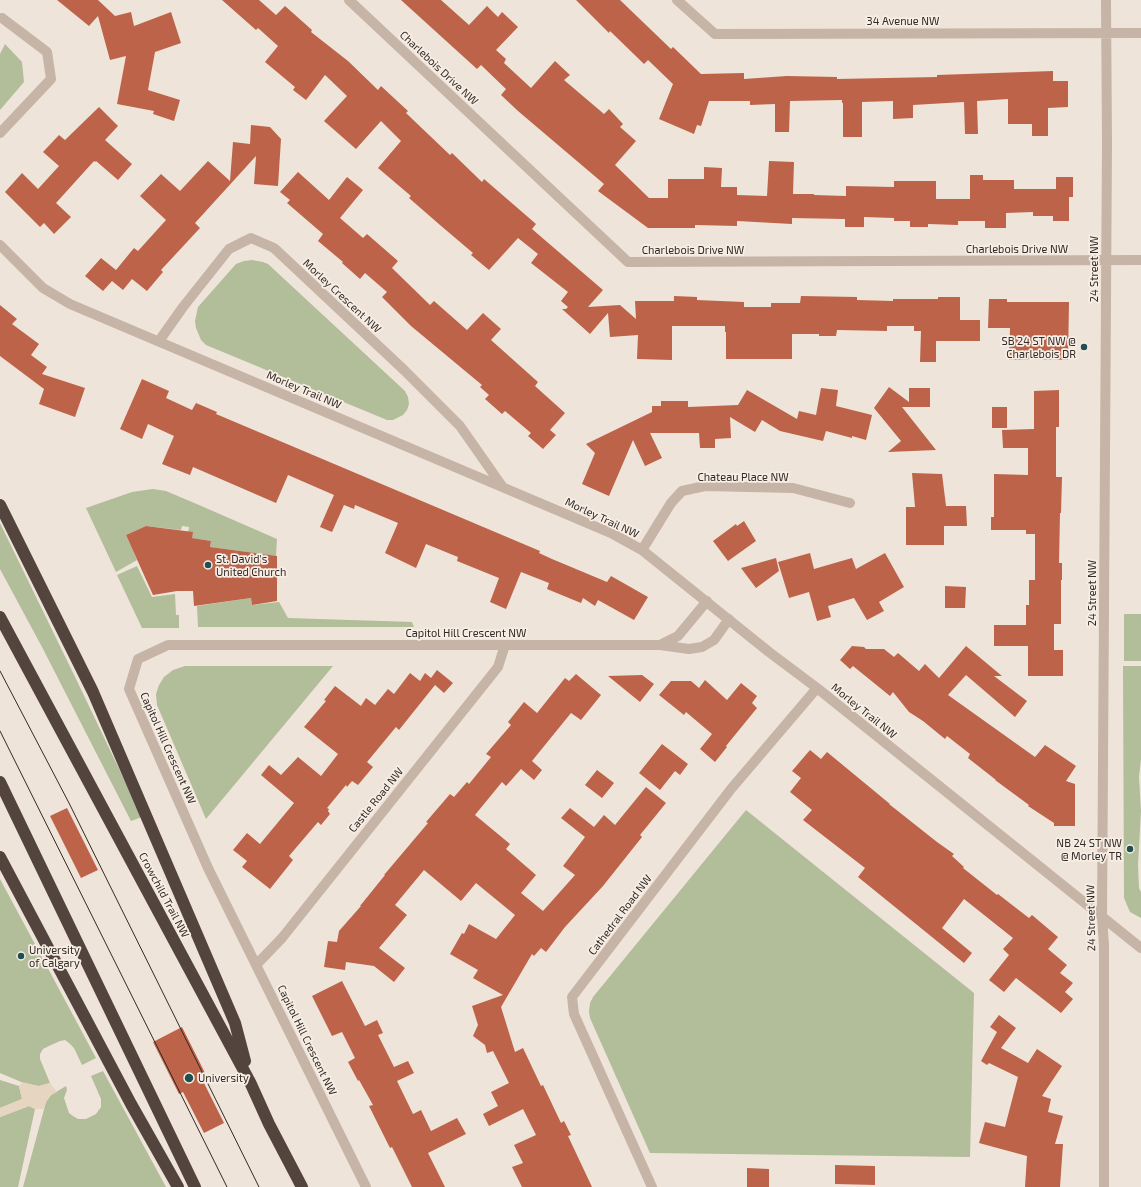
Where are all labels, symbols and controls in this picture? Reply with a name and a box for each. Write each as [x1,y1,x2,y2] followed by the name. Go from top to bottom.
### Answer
[867,14,939,28] street label: 34 Avenue NW
[397,28,481,108] street label: Charlebois Drive NW
[1087,236,1101,302] street label: 24 Street NW
[966,242,1068,256] street label: Charlebois Drive NW
[642,243,744,257] street label: Charlebois Drive NW
[300,256,384,336] street label: Morley Crescent NW
[1002,334,1076,360] place label: SB 24 ST NW @ Charlebois DR
[1079,342,1089,352] marker: SB 24 ST NW @ Charlebois DR
[265,368,343,412] street label: Morley Trail NW
[697,470,789,484] street label: Chateau Place NW
[563,495,641,541] street label: Morley Trail NW
[216,552,286,578] place label: St. David's United Church
[203,560,213,570] marker: St. David's United Church
[1085,560,1099,626] street label: 24 Street NW
[405,626,527,640] street label: Capitol Hill Crescent NW
[829,681,899,741] street label: Morley Trail NW
[137,690,199,806] street label: Capitol Hill Crescent NW
[346,765,406,835] street label: Castle Road NW
[1056,836,1122,862] place label: NB 24 ST NW @ Morley TR
[1125,844,1135,854] marker: NB 24 ST NW @ Morley TR
[136,850,192,940] street label: Crowchild Trail NW
[585,872,655,958] street label: Cathedral Road NW
[1084,885,1098,951] street label: 24 Street NW
[29,943,80,969] place label: University of Calgary
[16,951,26,961] marker: University of Calgary
[275,983,339,1097] street label: Capitol Hill Crescent NW
[198,1071,249,1085] place label: University
[183,1072,195,1084] marker: University

